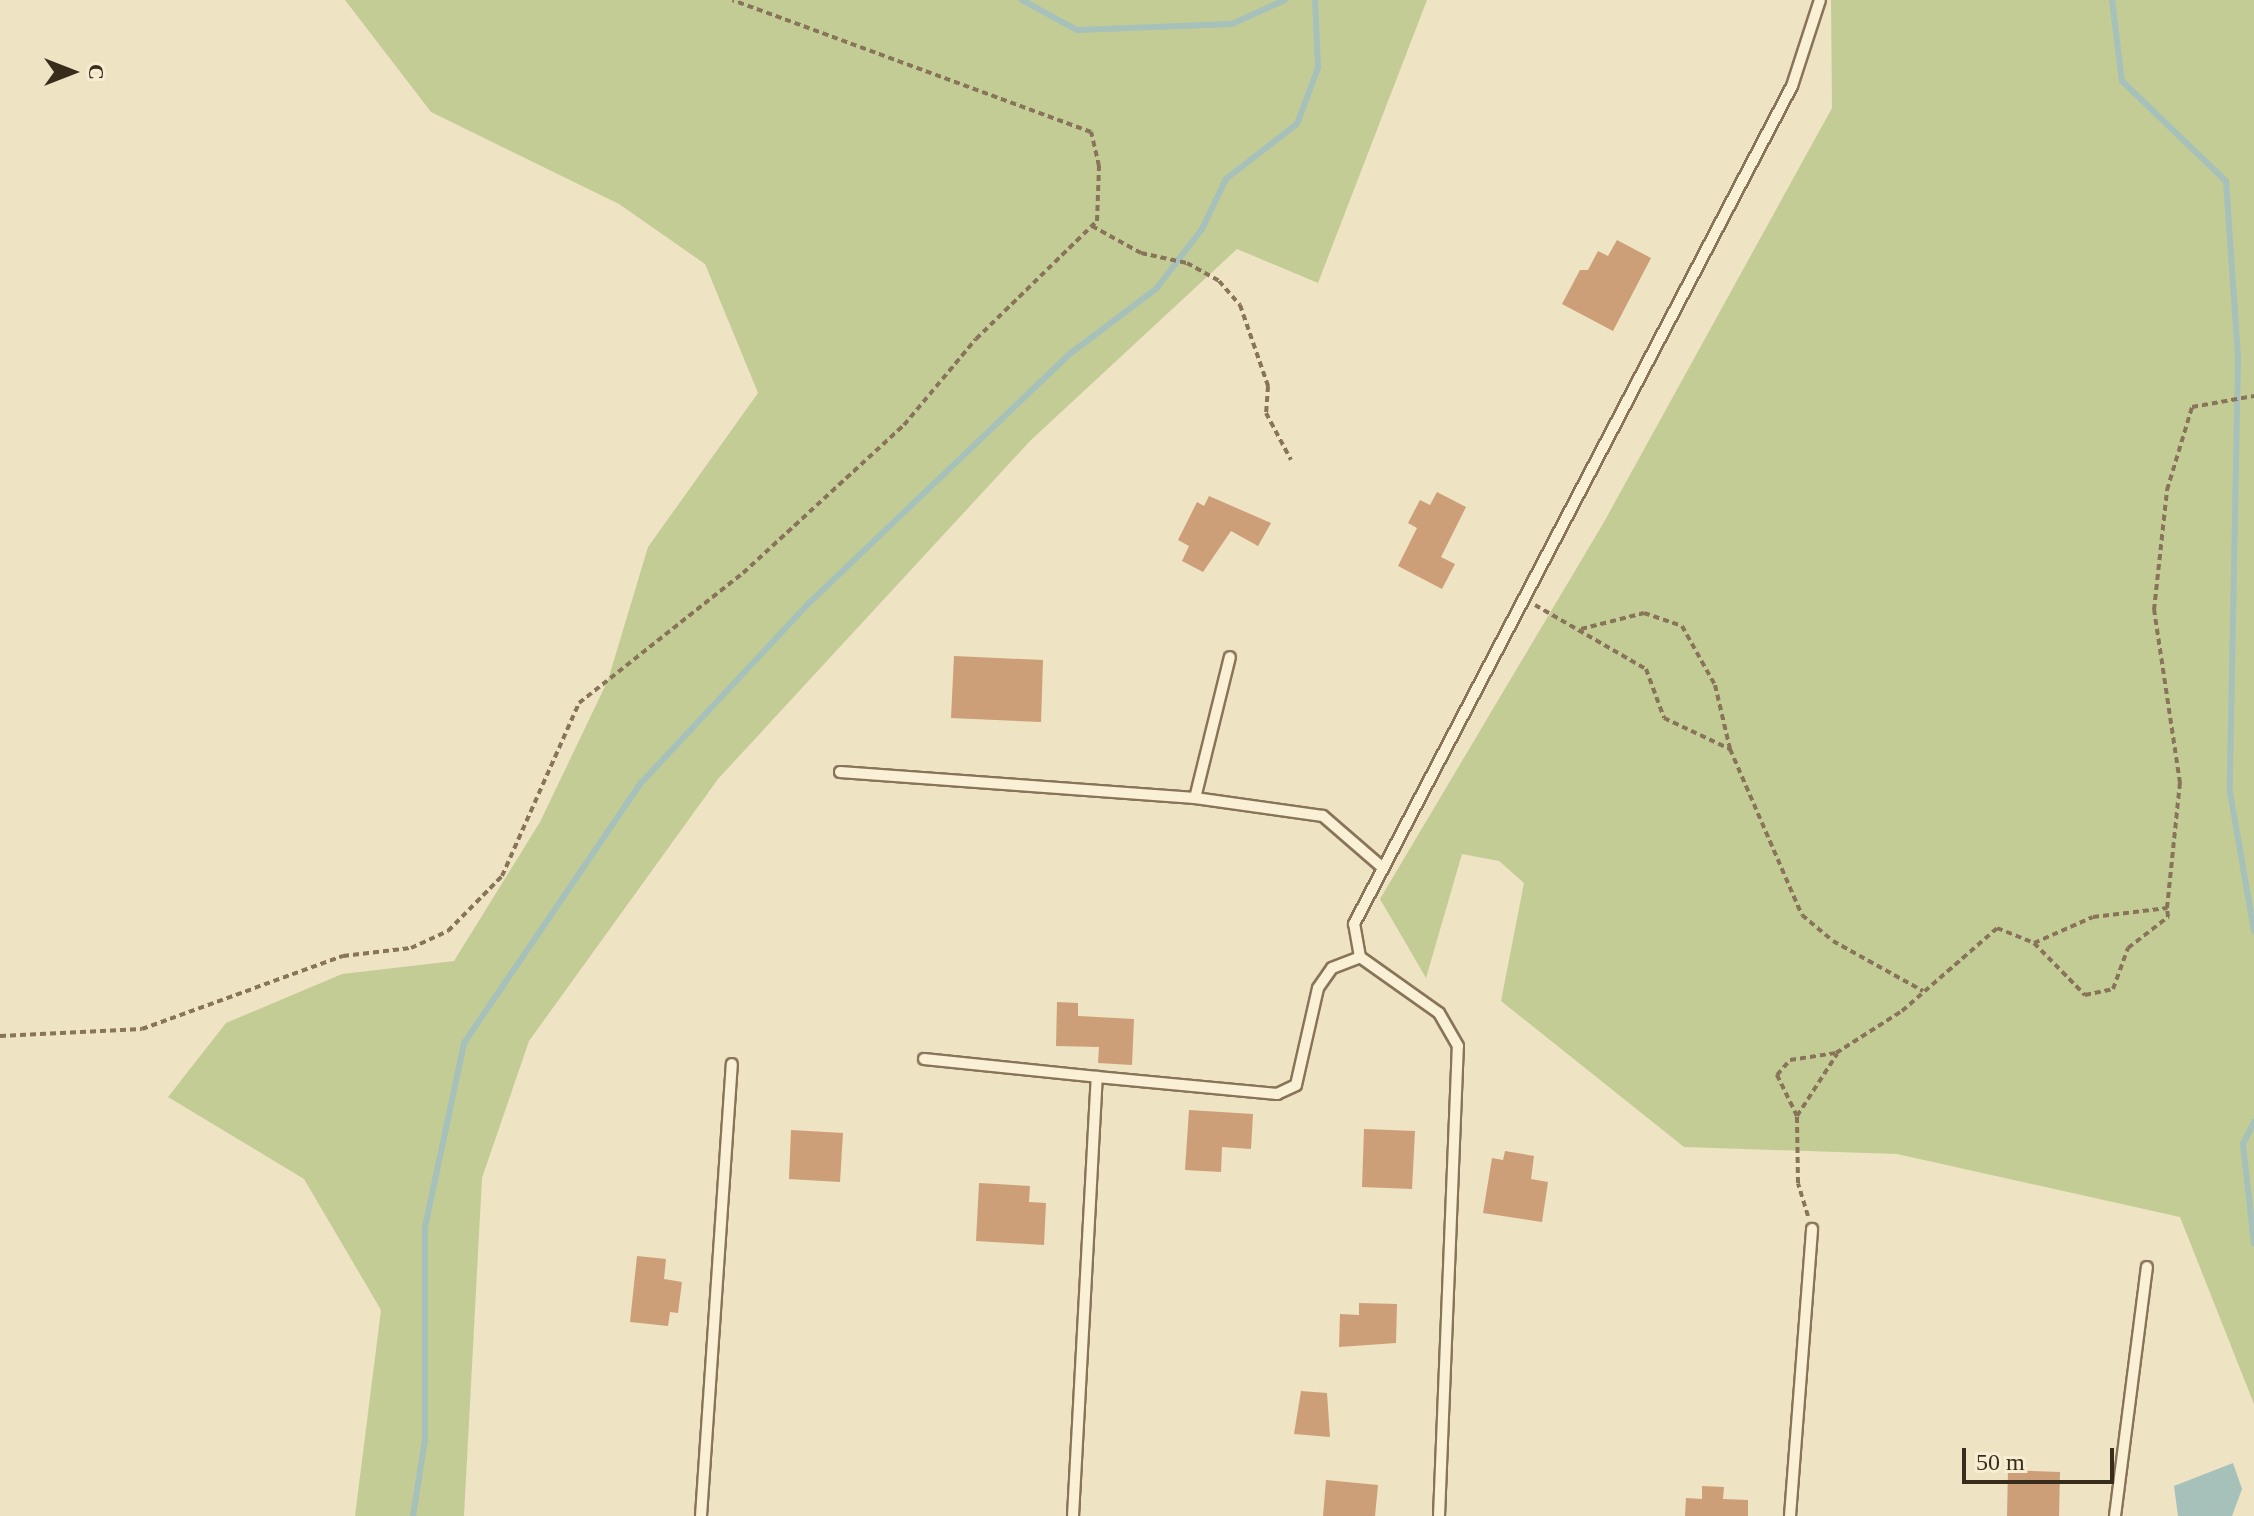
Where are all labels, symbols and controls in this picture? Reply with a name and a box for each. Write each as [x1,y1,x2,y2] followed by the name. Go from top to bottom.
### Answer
[32,32,112,112] north arrow
[84,64,109,80] text: С
[1966,1432,2118,1482] scale bar
[1976,1449,2025,1475] text: 50 m

